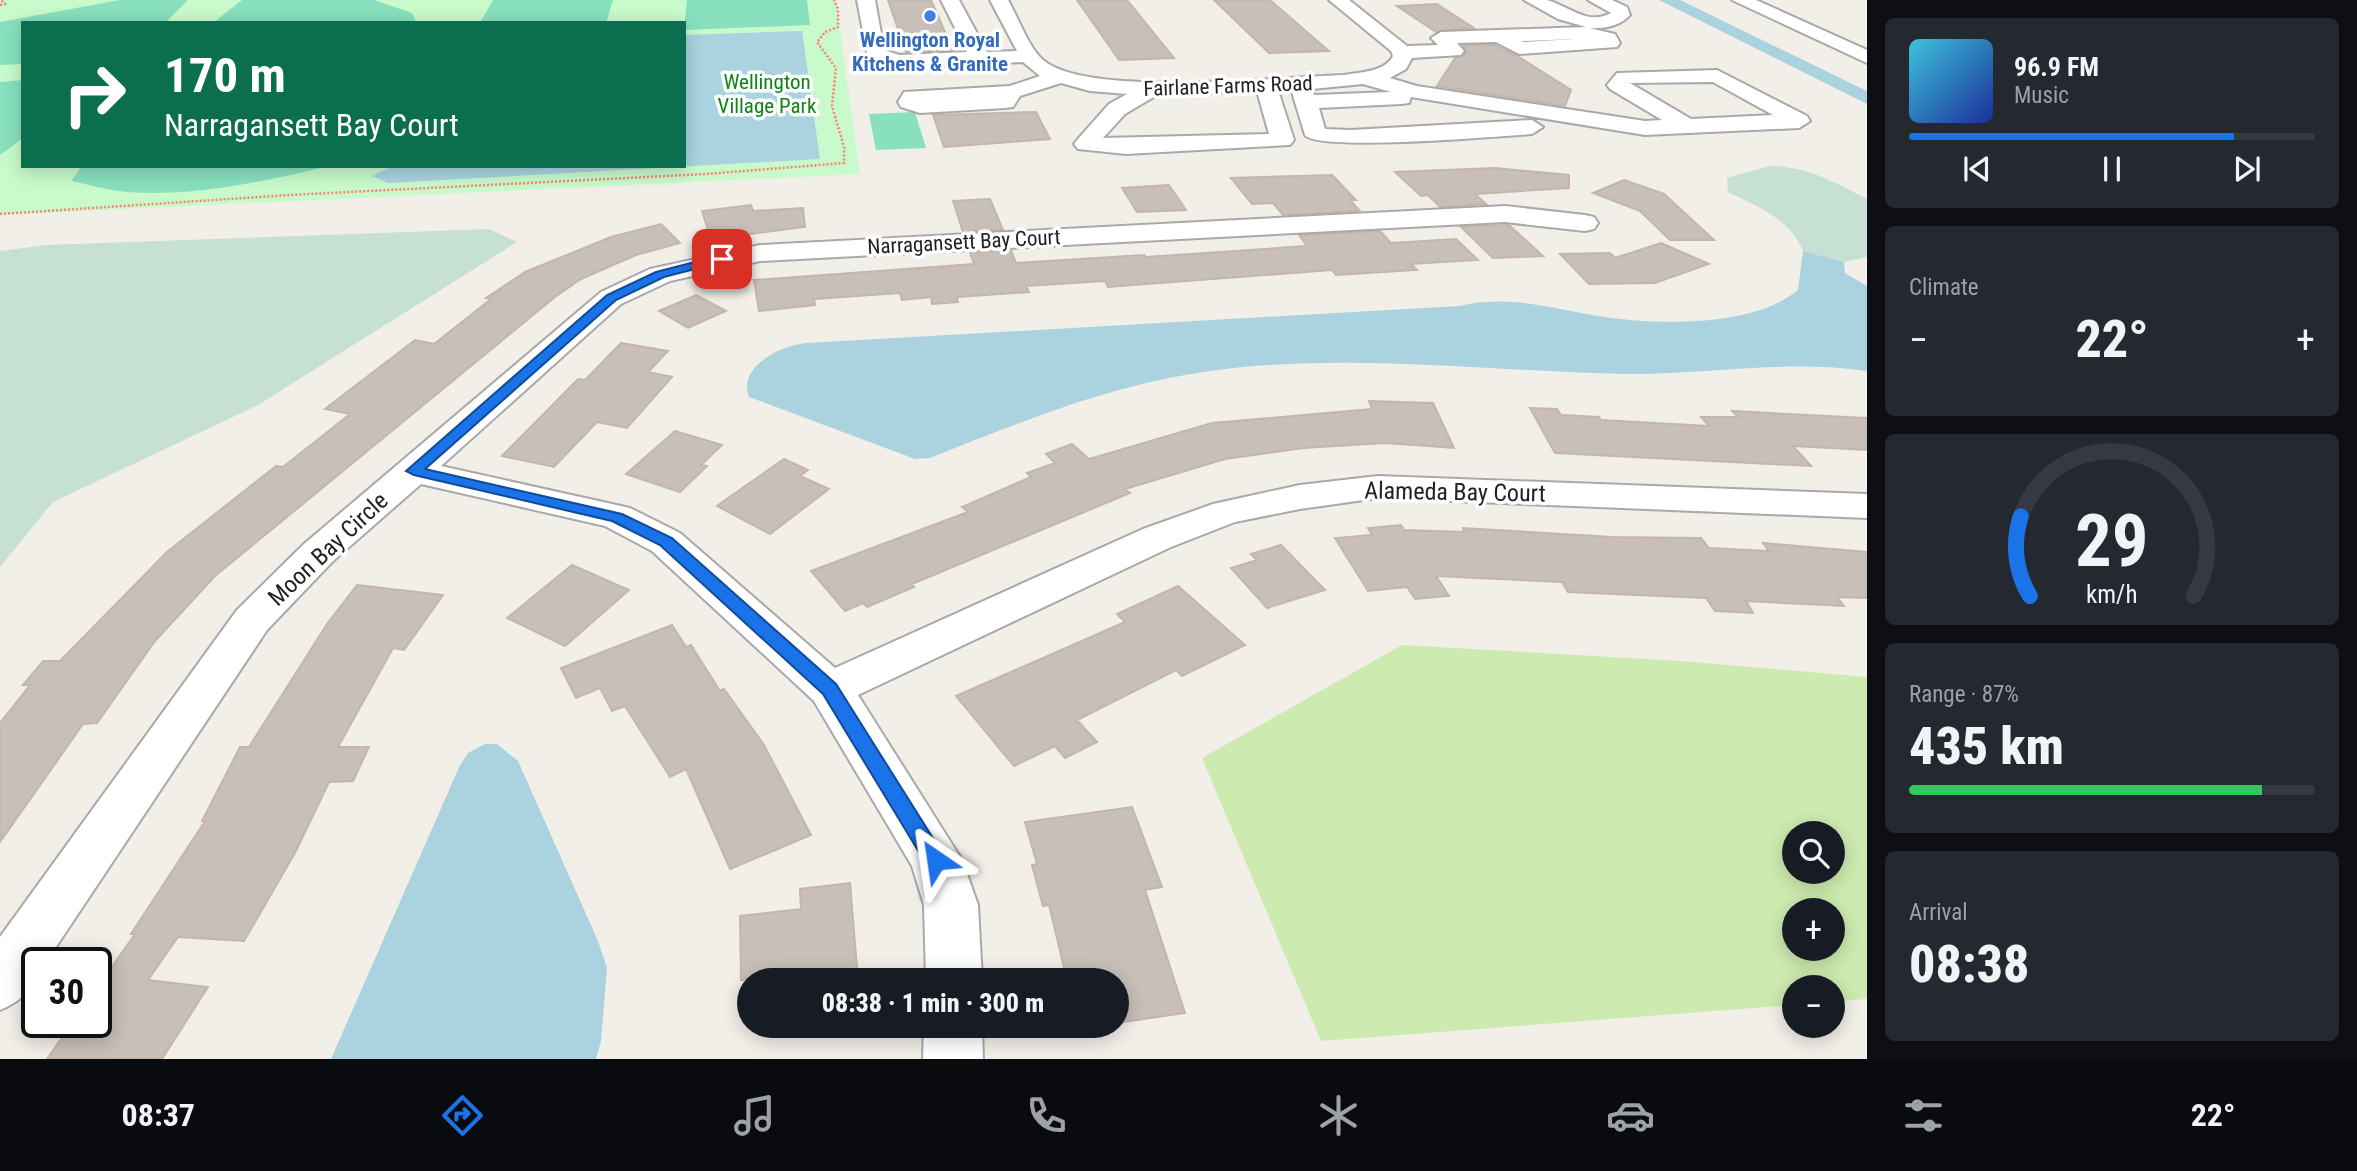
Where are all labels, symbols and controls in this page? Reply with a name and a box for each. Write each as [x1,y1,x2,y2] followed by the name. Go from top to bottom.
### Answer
[922,8,938,24] marker: Wellington Royal Kitchens & Granite
[852,28,1008,76] place label: Wellington Royal Kitchens & Granite
[164,47,286,104] text: 170 m
[49,49,140,140] icon: right
[2014,52,2099,82] text: 96.9 FM
[718,70,817,118] park label: Wellington Village Park
[1143,71,1313,101] street label: Fairlane Farms Road
[2014,82,2069,109] text: Music
[164,106,459,144] text: Narragansett Bay Court
[1958,150,1996,188] icon: previous
[2093,150,2131,188] icon: pause
[2228,150,2266,188] icon: next
[867,225,1061,259] street label: Narragansett Bay Court
[692,229,752,289] pin
[703,240,741,278] icon: arrive
[1909,274,1979,301] text: Climate
[2075,309,2149,370] text: 22°
[1909,318,1928,362] text: −
[2296,318,2315,362] text: +
[1364,476,1546,508] street label: Alameda Bay Court
[262,486,394,612] street label: Moon Bay Circle
[2075,498,2149,584] text: 29
[2086,579,2138,608] text: km/h
[1909,681,2019,708] text: Range · 87%
[1909,716,2064,777] text: 435 km
[1782,821,1845,1038] map controls
[1782,821,1845,884] button: search
[899,823,973,897] position arrow
[1782,898,1845,961] button: +
[1909,899,1968,926] text: Arrival
[1909,934,2029,995] text: 08:38
[21,947,112,1038] speed limit sign: 30
[1782,975,1845,1038] button: −
[822,988,1044,1018] text: 08:38 · 1 min · 300 m
[438,1091,487,1140] icon: directions
[730,1091,779,1140] icon: music
[1022,1091,1071,1140] icon: phone
[1314,1091,1363,1140] icon: climate
[1606,1091,1655,1140] icon: car
[1899,1091,1948,1140] icon: filters
[122,1096,195,1134] text: 08:37
[2191,1096,2235,1134] text: 22°

